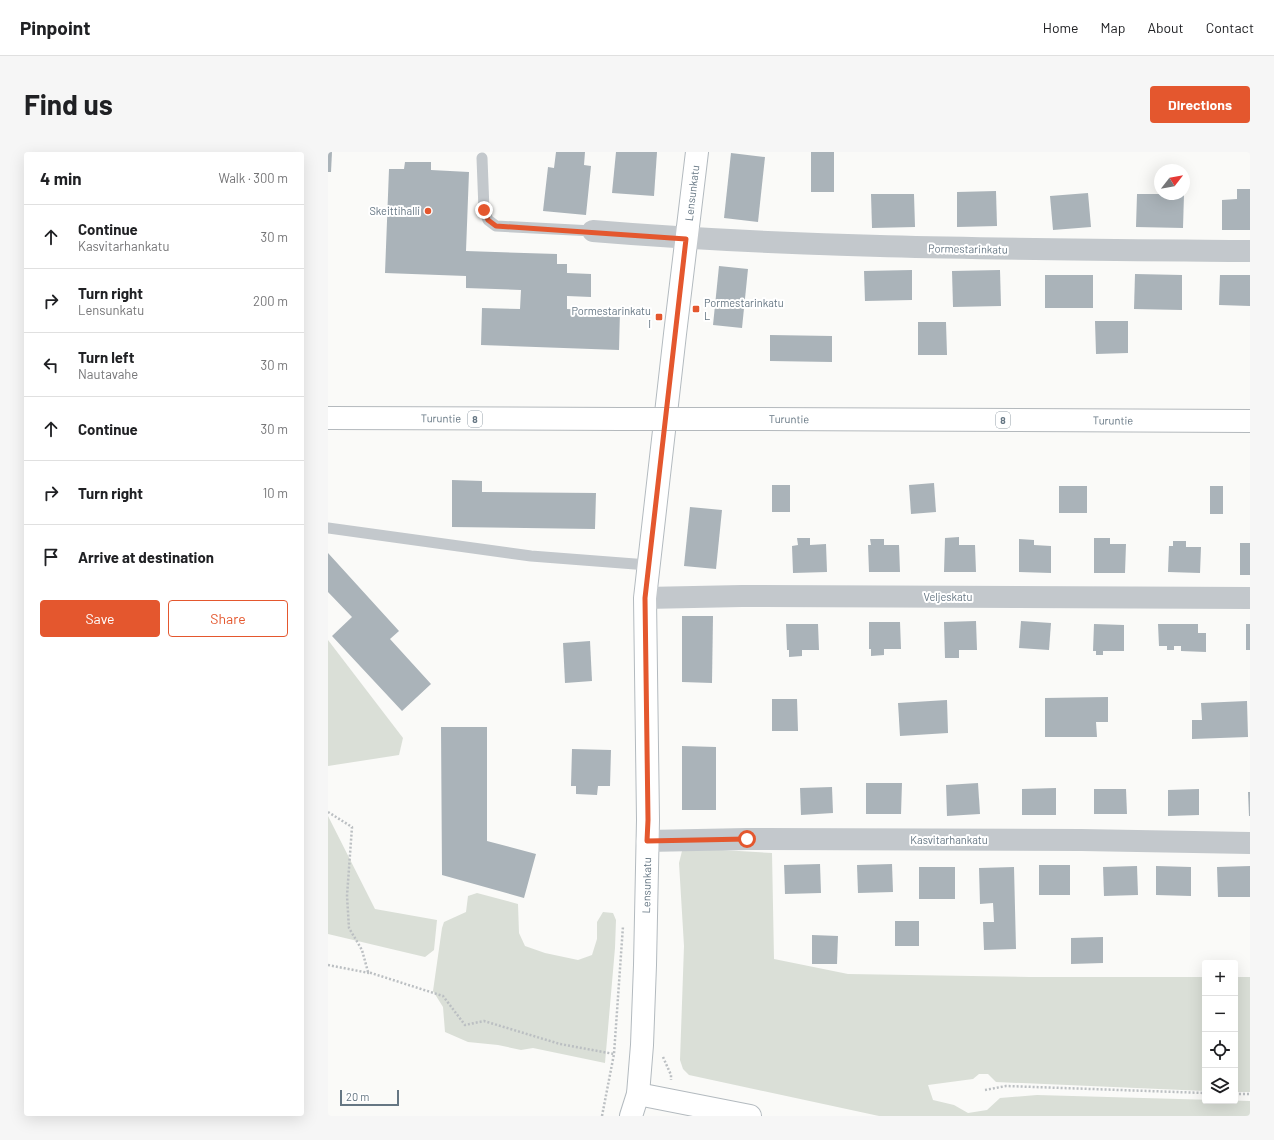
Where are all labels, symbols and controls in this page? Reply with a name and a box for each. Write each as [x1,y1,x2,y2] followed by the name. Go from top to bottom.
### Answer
[20,16,90,39] text: Pinpoint
[1043,19,1079,36] text: Home
[1101,19,1125,36] text: Map
[1147,19,1184,36] text: About
[1206,19,1254,36] text: Contact
[1150,86,1250,123] button: Directions
[24,87,113,121] text: Find us
[682,164,701,222] street label: Lensunkatu
[1154,164,1190,200] north arrow
[40,168,82,188] text: 4 min
[218,170,288,186] text: Walk · 300 m
[475,201,493,219] route end
[369,204,420,217] place label: Skeittihalli
[423,206,433,216] marker: Skeittihalli
[78,220,138,238] text: Continue
[40,226,62,248] icon: ahead
[261,229,288,245] text: 30 m
[78,238,169,254] text: Kasvitarhankatu
[928,241,1008,256] street label: Pormestarinkatu
[78,284,143,302] text: Turn right
[40,290,62,312] icon: right
[253,293,288,309] text: 200 m
[704,296,784,322] place label: Pormestarinkatu L
[78,302,144,318] text: Lensunkatu
[571,304,651,330] place label: Pormestarinkatu I
[691,304,701,314] marker: Pormestarinkatu L
[654,312,664,322] marker: Pormestarinkatu I
[78,348,134,366] text: Turn left
[40,354,62,376] icon: left
[261,357,288,373] text: 30 m
[78,366,138,382] text: Nautavahe
[421,411,461,424] street label: Turuntie
[468,411,482,427] road number: 8
[769,412,809,425] street label: Turuntie
[996,412,1010,428] road number: 8
[1093,413,1133,427] street label: Turuntie
[40,418,62,440] icon: ahead
[78,420,138,438] text: Continue
[261,421,288,437] text: 30 m
[40,482,62,504] icon: right
[78,484,143,502] text: Turn right
[263,485,288,501] text: 10 m
[40,546,62,568] icon: arrive
[78,548,214,566] text: Arrive at destination
[924,590,973,603] street label: Veljeskatu
[40,600,160,637] button: Save
[168,600,288,637] button: Share
[738,830,756,848] route start
[910,833,988,846] street label: Kasvitarhankatu
[639,857,653,913] street label: Lensunkatu
[1202,960,1238,1104] map controls
[1202,960,1238,996] button: +
[1202,996,1238,1032] button: −
[1202,1032,1238,1068] button: locate
[1202,1068,1238,1104] button: layers
[340,1088,399,1107] scale bar
[346,1090,369,1103] text: 20 m

